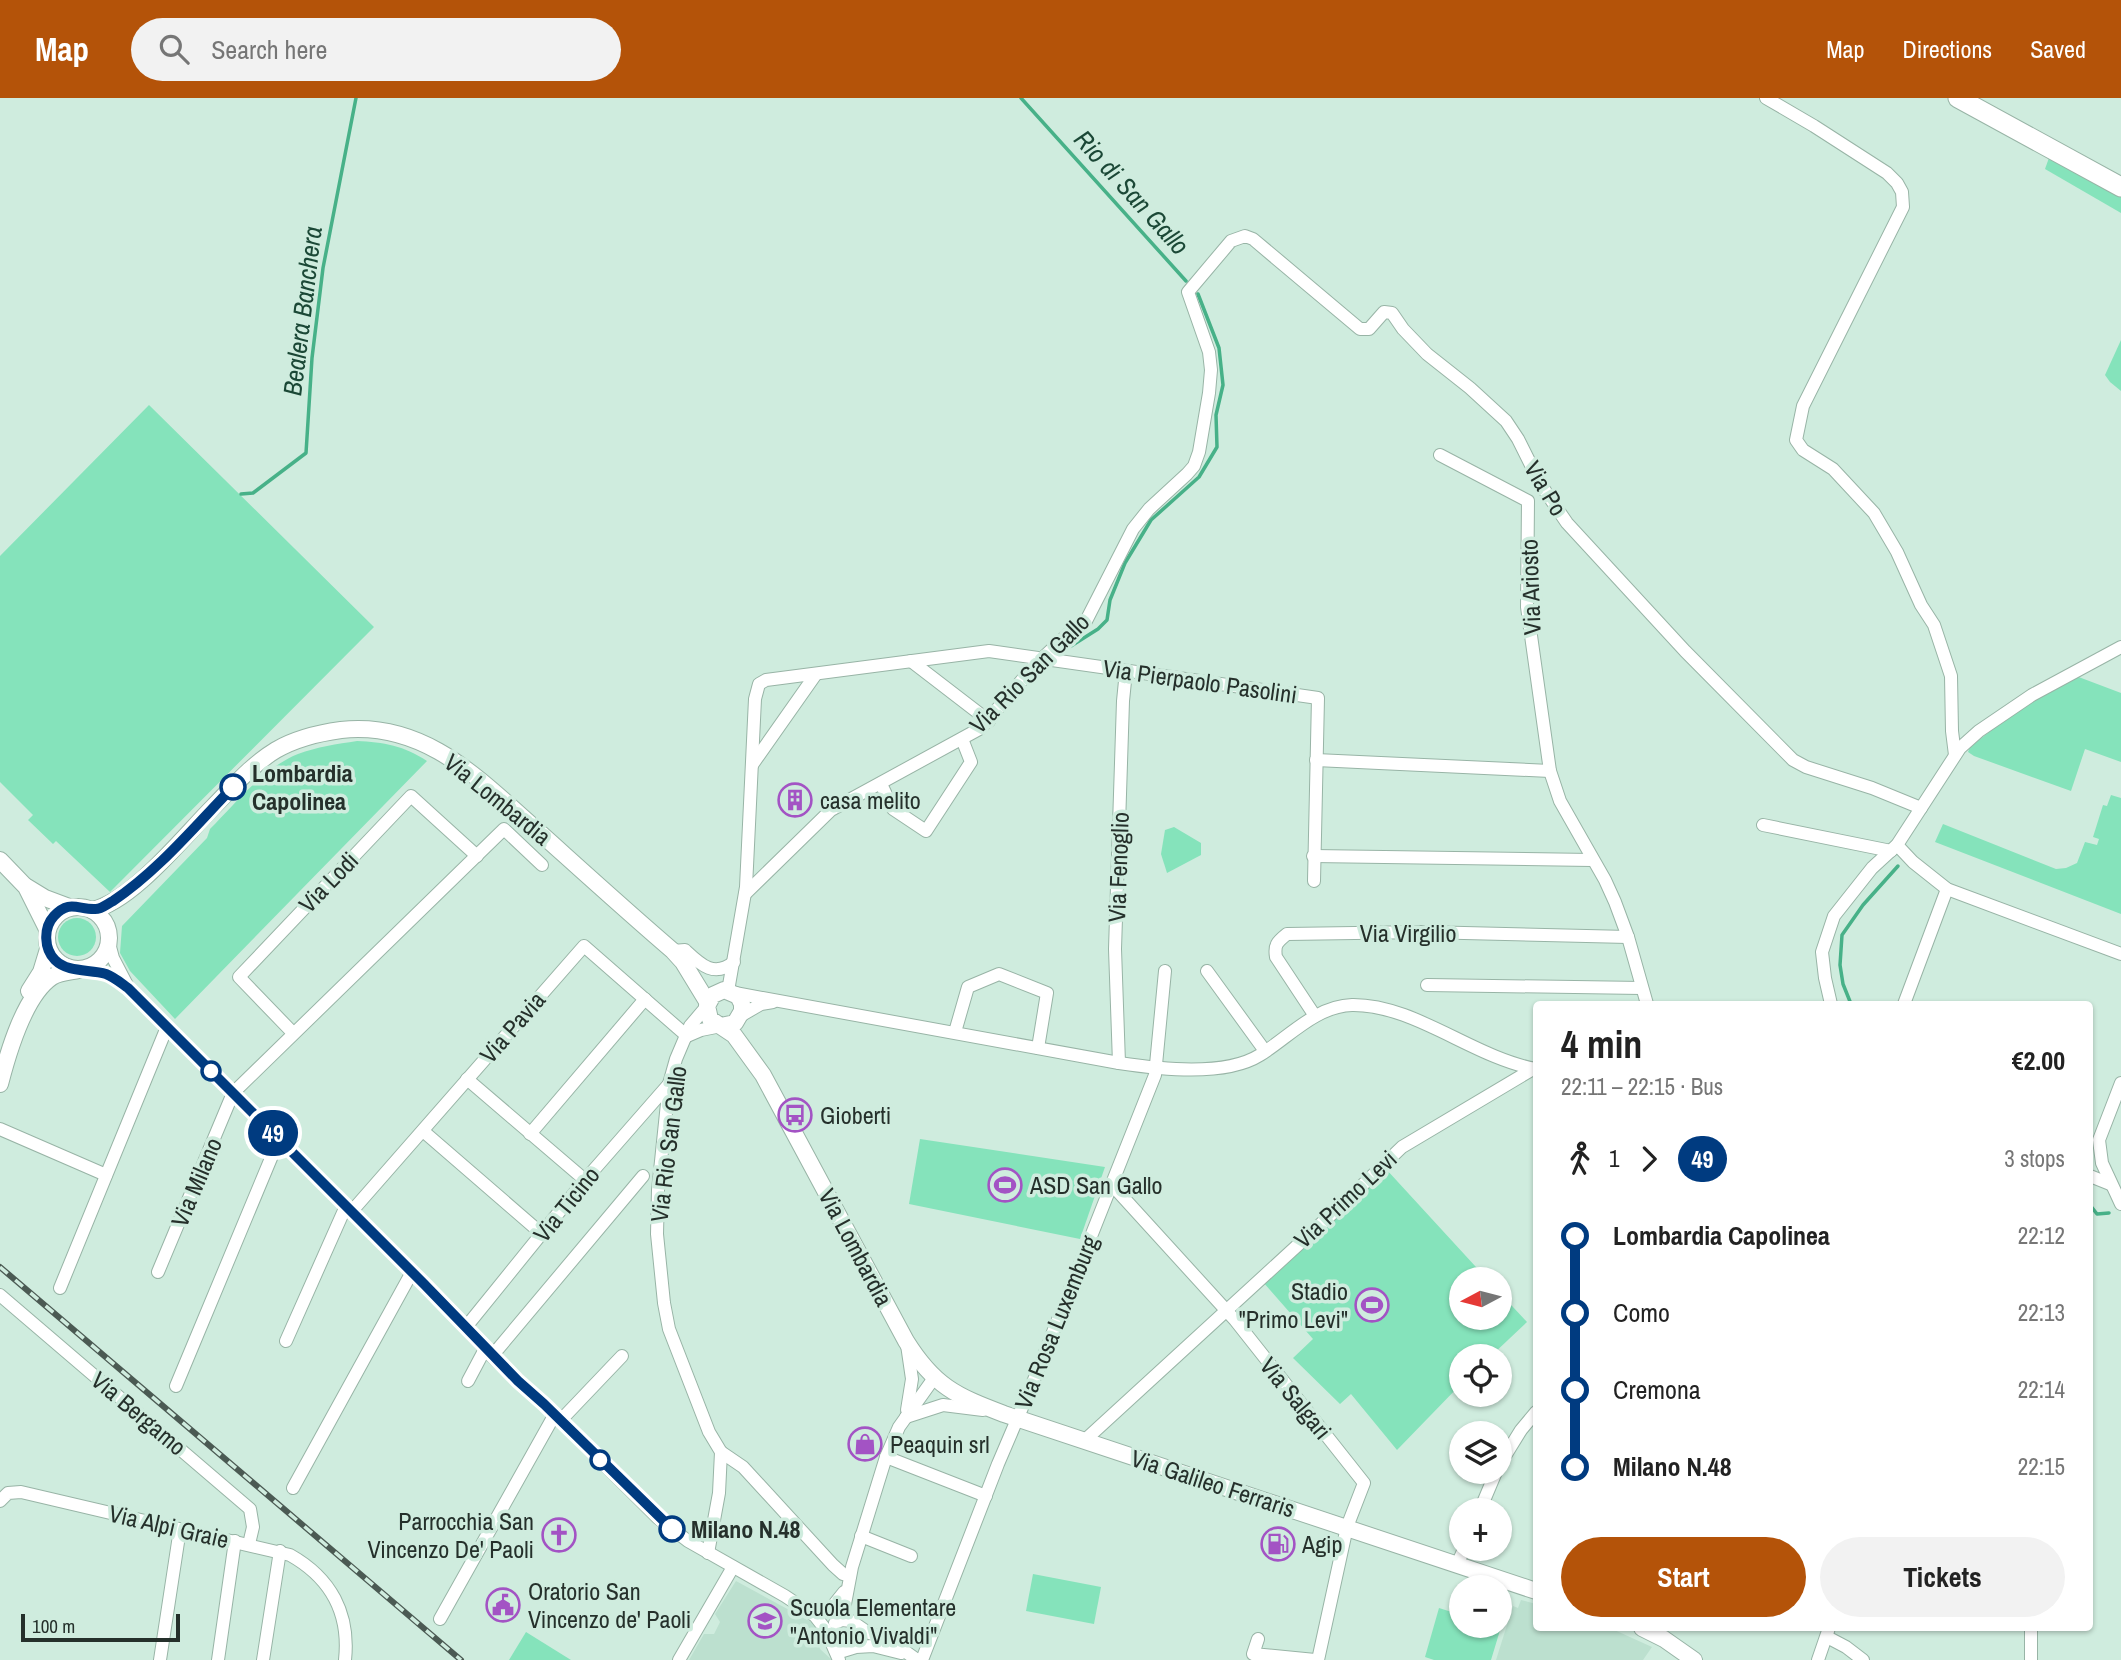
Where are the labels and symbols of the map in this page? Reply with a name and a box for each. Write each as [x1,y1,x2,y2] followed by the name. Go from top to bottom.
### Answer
[1067,122,1197,262] water label: Rio di San Gallo
[274,224,330,398] water label: Bealera Banchera
[1517,455,1575,521] street label: Via Po
[1512,538,1548,636] street label: Via Ariosto
[962,606,1096,740] street label: Via Rio San Gallo
[1101,652,1299,710] street label: Via Pierpaolo Pasolini
[438,746,558,852] street label: Via Lombardia
[252,757,353,817] place label: Lombardia Capolinea
[220,774,246,800] marker: Lombardia Capolinea
[776,781,814,819] building icon: casa melito
[820,784,921,816] place label: casa melito
[1100,811,1136,923] street label: Via Fenoglio
[291,845,365,919] street label: Via Lodi
[1360,917,1456,949] street label: Via Virgilio
[472,984,552,1070] street label: Via Pavia
[201,1061,221,1081] unlabelled marker
[643,1064,693,1224] street label: Via Rio San Gallo
[776,1096,814,1134] bus stop icon: Gioberti
[820,1099,891,1131] place label: Gioberti
[242,1110,304,1156] line badge: 49
[163,1133,229,1231] street label: Via Milano
[1287,1143,1403,1255] street label: Via Primo Levi
[526,1159,606,1249] street label: Via Ticino
[986,1166,1024,1204] sports icon: ASD San Gallo
[1029,1169,1162,1201] place label: ASD San Gallo
[812,1183,900,1311] street label: Via Lombardia
[1007,1230,1105,1414] street label: Via Rosa Luxemburg
[1449,1267,1512,1330] north arrow
[1239,1275,1348,1335] place label: Stadio "Primo Levi"
[1353,1286,1391,1324] sports icon: Stadio "Primo Levi"
[1253,1350,1339,1446] street label: Via Salgari
[85,1364,193,1462] street label: Via Bergamo
[846,1425,884,1463] shop icon: Peaquin srl
[890,1428,990,1460] place label: Peaquin srl
[1127,1441,1299,1525] street label: Via Galileo Ferraris
[590,1450,610,1470] unlabelled marker
[106,1497,232,1555] street label: Via Alpi Graie
[368,1505,534,1565] place label: Parrocchia San Vincenzo De' Paoli
[691,1513,800,1545] place label: Milano N.48
[540,1516,578,1554] church icon: Parrocchia San Vincenzo De' Paoli
[659,1516,685,1542] marker: Milano N.48
[1259,1525,1297,1563] fuel station icon: Agip
[1301,1528,1343,1560] place label: Agip
[528,1575,691,1635] place label: Oratorio San Vincenzo de' Paoli
[484,1586,522,1624] public building icon: Oratorio San Vincenzo de' Paoli
[790,1591,956,1651] place label: Scuola Elementare "Antonio Vivaldi"
[746,1602,784,1640] school or university icon: Scuola Elementare "Antonio Vivaldi"
[21,1611,180,1643] scale bar

